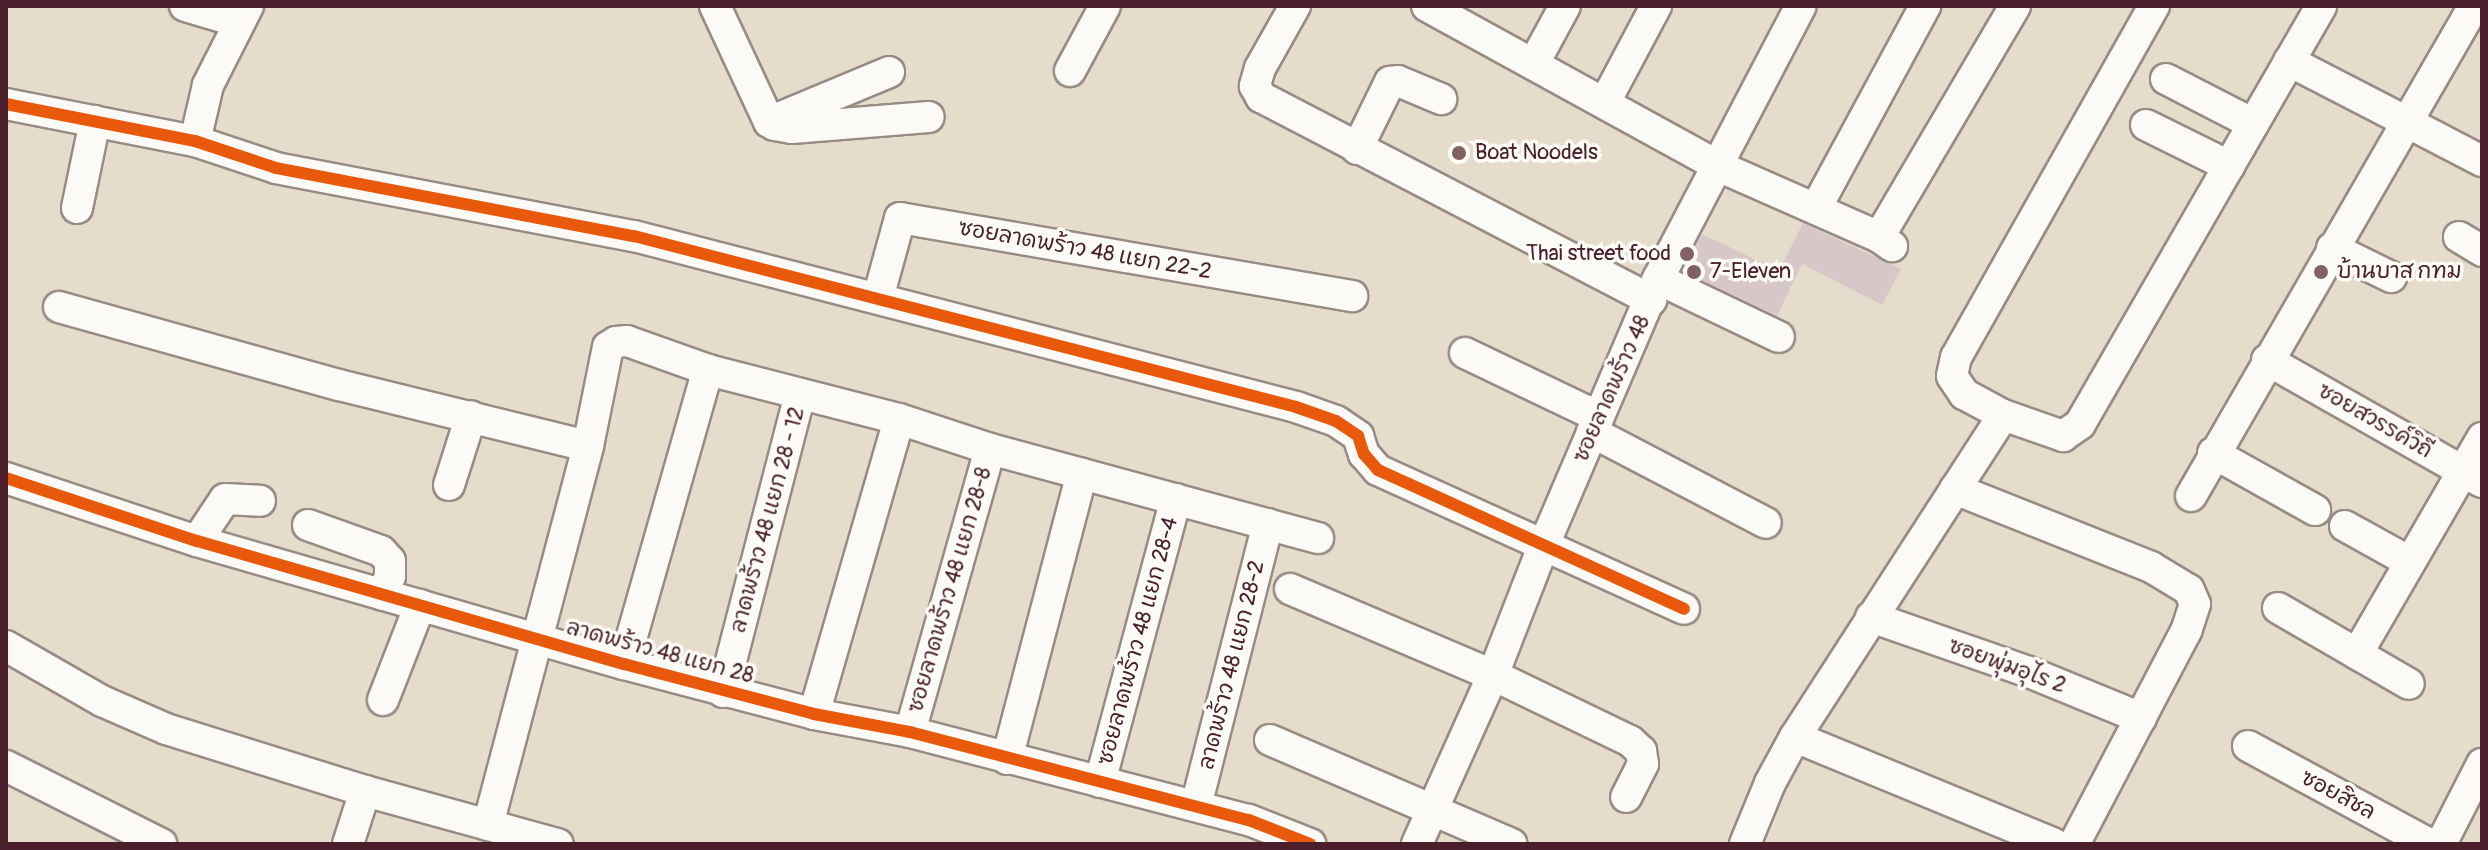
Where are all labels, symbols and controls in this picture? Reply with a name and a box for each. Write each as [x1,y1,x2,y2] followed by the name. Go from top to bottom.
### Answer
[1475,140,1598,166] place label: Boat Noodels
[1450,144,1468,162] marker: Boat Noodels
[956,215,1214,285] street label: ซอยลาดพร้าว 48 แยก 22-2
[1526,241,1671,267] place label: Thai street food
[1678,245,1696,263] marker: Thai street food
[1710,259,1791,285] place label: 7-Eleven
[2337,259,2462,285] place label: บ้านบาส กทม
[1685,263,1703,281] marker: 7-Eleven
[2312,263,2330,281] marker: บ้านบาส กทม
[1568,311,1656,467] street label: ซอยลาดพร้าว 48
[2313,378,2437,464] street label: ซอยสวรรค์วิถี
[725,404,811,636] street label: ลาดพร้าว 48 แยก 28 - 12
[902,464,998,716] street label: ซอยลาดพร้าว 48 แยก 28-8
[1092,514,1184,768] street label: ซอยลาดพร้าว 48 แยก 28-4
[1193,558,1271,772] street label: ลาดพร้าว 48 แยก 28-2
[564,614,756,690] street label: ลาดพร้าว 48 แยก 28
[1945,633,2069,699] street label: ซอยพุ่มอุไร 2
[2296,765,2380,825] street label: ซอยสิชล

